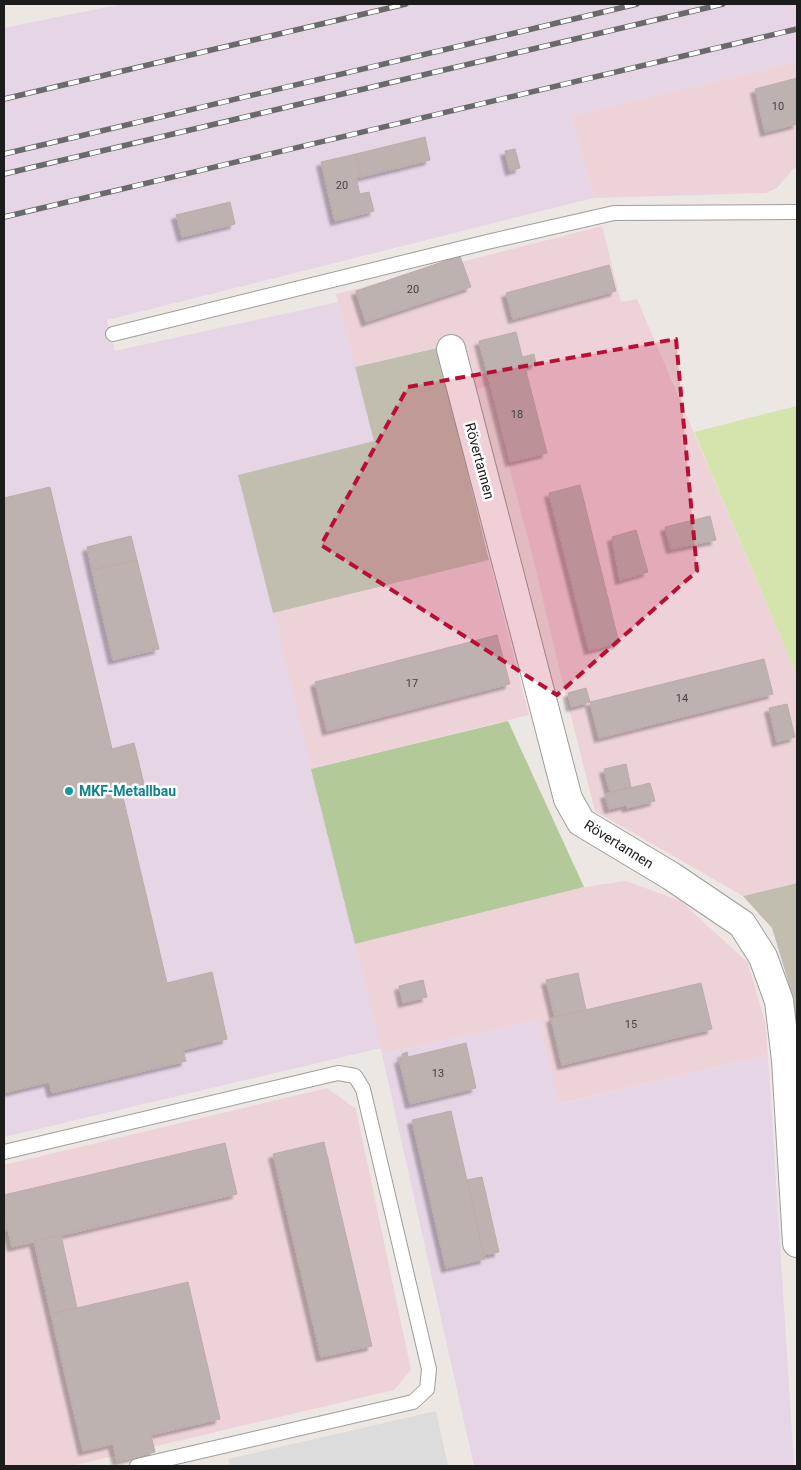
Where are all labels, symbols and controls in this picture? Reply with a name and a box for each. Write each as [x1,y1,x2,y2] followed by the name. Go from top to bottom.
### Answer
[772,100,784,113] house number: 10
[336,179,348,192] house number: 20
[407,283,419,296] house number: 20
[511,408,523,421] house number: 18
[462,421,498,501] street label: Rövertannen
[406,677,418,690] house number: 17
[676,692,688,705] house number: 14
[79,783,176,799] place label: MKF-Metallbau
[63,785,75,797] marker: MKF-Metallbau
[581,816,657,872] street label: Rövertannen
[625,1018,637,1031] house number: 15
[432,1067,444,1080] house number: 13

